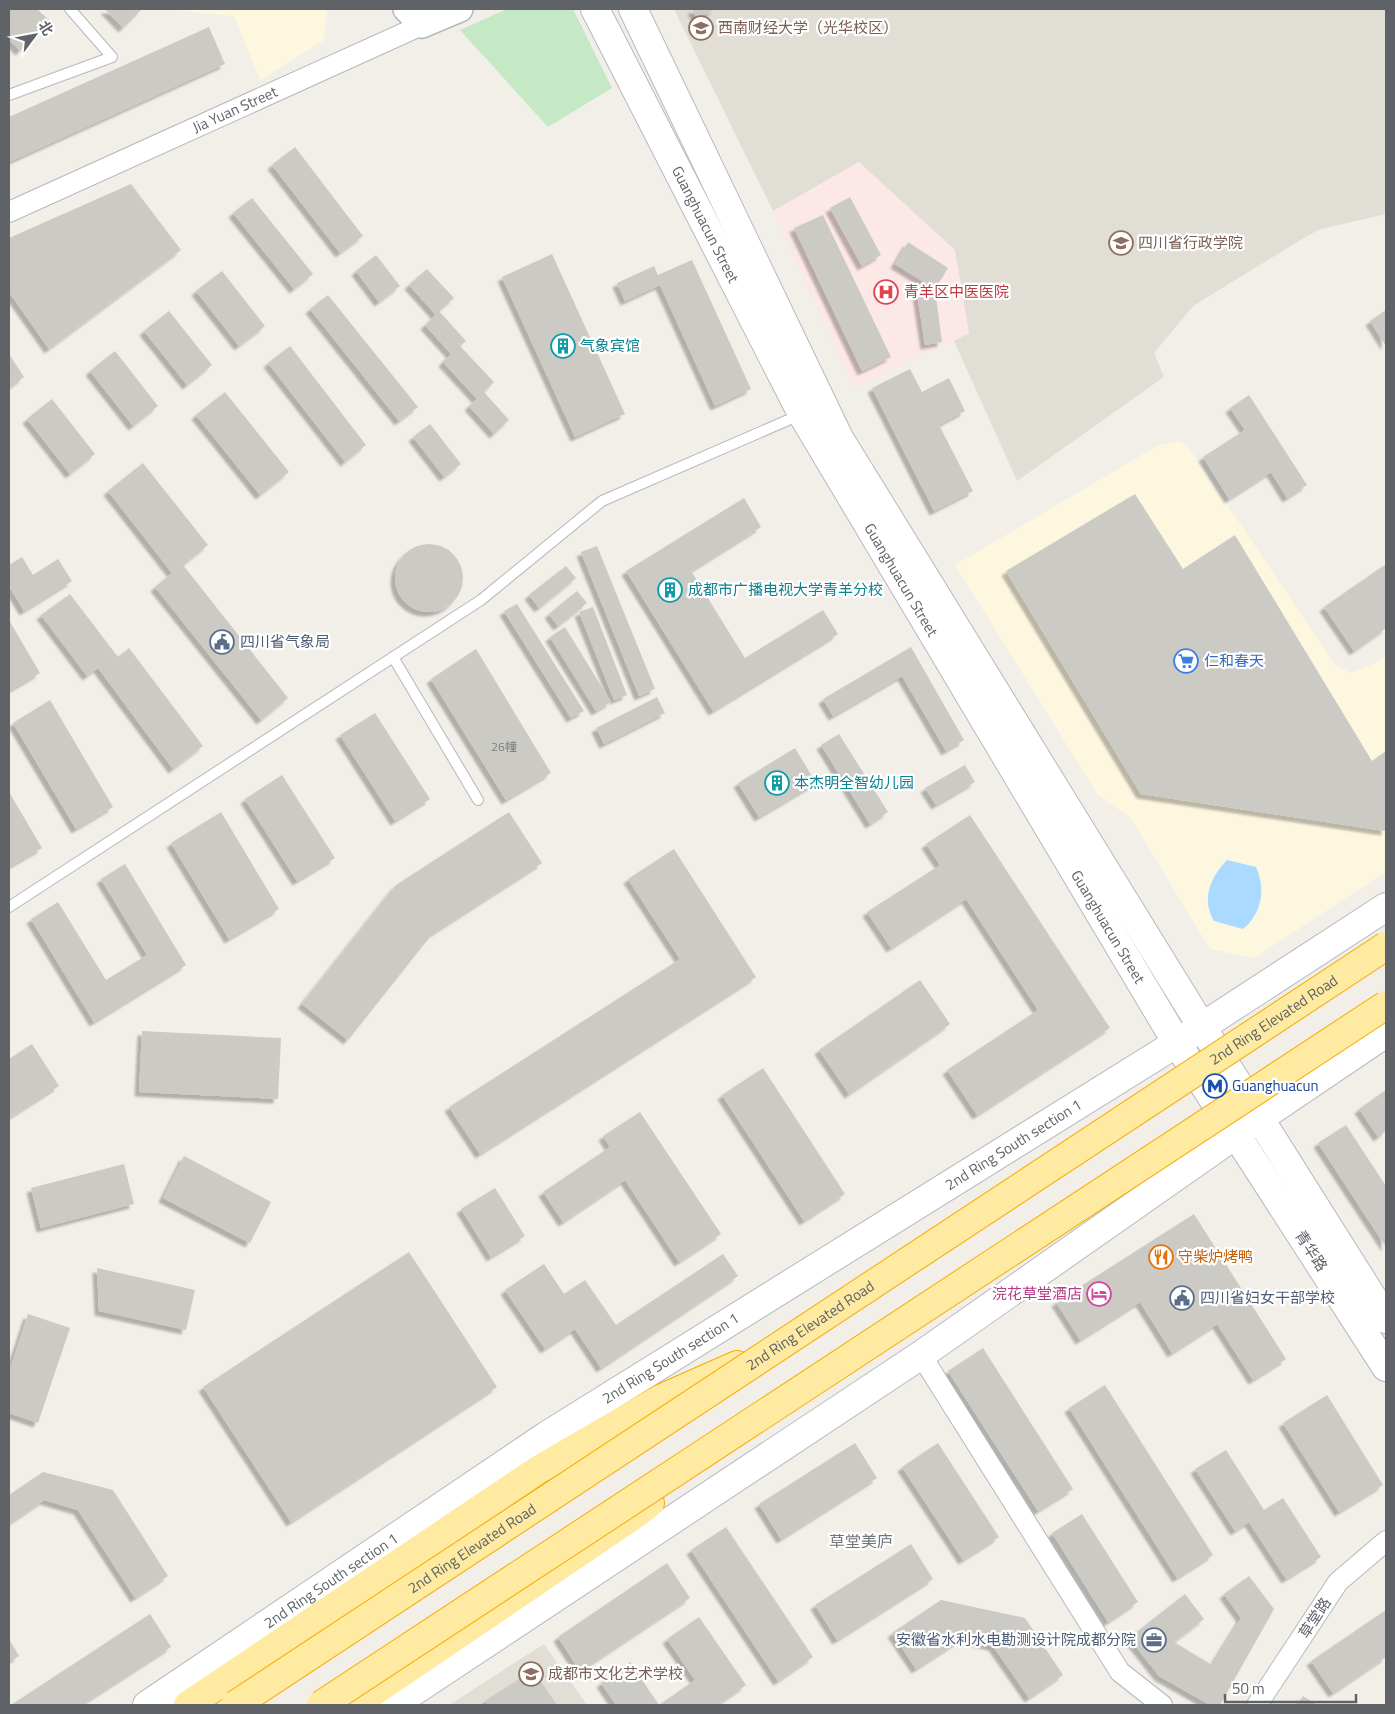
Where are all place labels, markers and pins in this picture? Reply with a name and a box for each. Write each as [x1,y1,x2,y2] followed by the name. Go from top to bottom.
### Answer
[688,15,714,41] school or university icon: 西南财经大学（光华校区）
[718,16,898,39] place label: 西南财经大学（光华校区）
[1108,230,1134,256] school or university icon: 四川省行政学院
[1138,231,1243,254] place label: 四川省行政学院
[873,279,899,305] hospital icon: 青羊区中医医院
[904,280,1009,303] place label: 青羊区中医医院
[550,333,576,359] building icon: 气象宾馆
[580,334,640,357] place label: 气象宾馆
[657,577,683,603] building icon: 成都市广播电视大学青羊分校
[688,578,883,601] place label: 成都市广播电视大学青羊分校
[209,629,235,655] public building icon: 四川省气象局
[240,630,330,653] place label: 四川省气象局
[1173,648,1199,674] supermarket icon: 仁和春天
[1204,649,1264,672] place label: 仁和春天
[764,770,790,796] building icon: 本杰明全智幼儿园
[794,771,914,794] place label: 本杰明全智幼儿园
[1202,1073,1228,1099] metro station icon: Guanghuacun
[1232,1074,1319,1097] place label: Guanghuacun
[1148,1244,1174,1270] restaurant icon: 守柴炉烤鸭
[1178,1245,1253,1268] place label: 守柴炉烤鸭
[1086,1281,1112,1307] hotel icon: 浣花草堂酒店
[992,1282,1082,1305] place label: 浣花草堂酒店
[1169,1285,1195,1311] public building icon: 四川省妇女干部学校
[1200,1286,1335,1309] place label: 四川省妇女干部学校
[1141,1627,1167,1653] office icon: 安徽省水利水电勘测设计院成都分院
[896,1628,1136,1651] place label: 安徽省水利水电勘测设计院成都分院
[518,1661,544,1687] school or university icon: 成都市文化艺术学校
[548,1662,683,1685] place label: 成都市文化艺术学校

